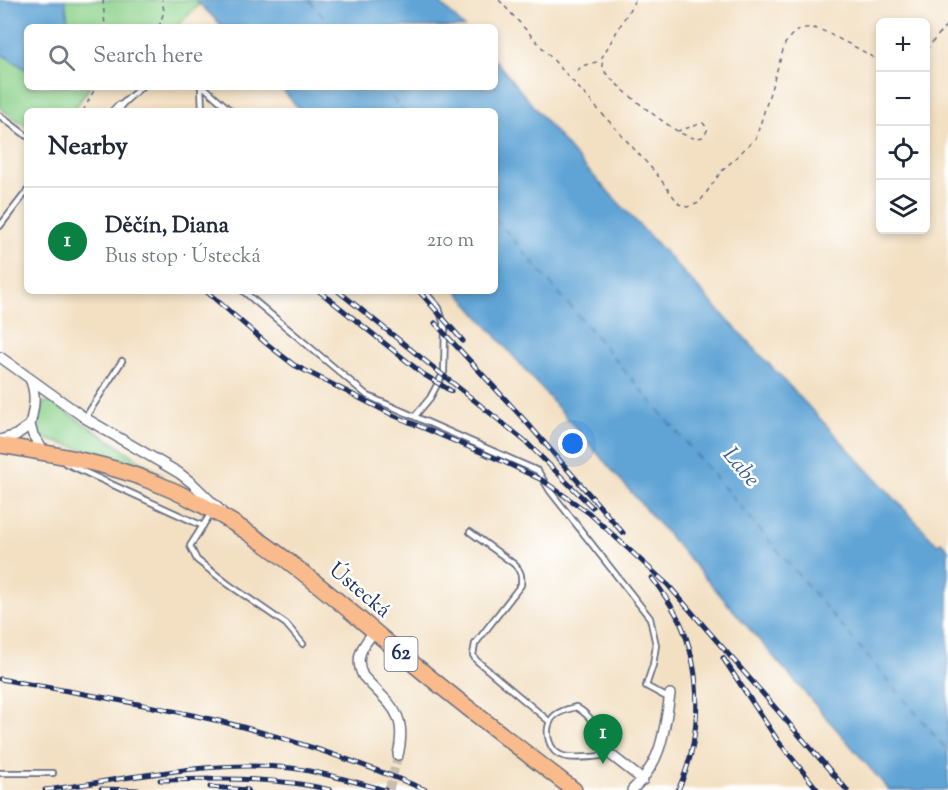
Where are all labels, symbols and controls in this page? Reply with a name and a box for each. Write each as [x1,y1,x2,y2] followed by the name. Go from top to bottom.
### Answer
[876,18,930,234] map controls
[876,18,930,72] button: +
[24,24,498,90] search box
[45,41,78,74] icon: search
[93,41,203,73] text: Search here
[876,72,930,126] button: −
[876,126,930,180] button: locate
[48,129,128,166] text: Nearby
[876,180,930,234] button: layers
[105,211,229,243] text: Děčín, Diana
[64,227,71,256] text: 1
[427,227,474,256] text: 210 m
[105,243,261,272] text: Bus stop · Ústecká
[558,429,587,458] your location
[714,441,766,495] water label: Labe
[321,556,397,626] street label: Ústecká
[384,637,418,671] road number: 62
[584,714,622,764] pin: 1

